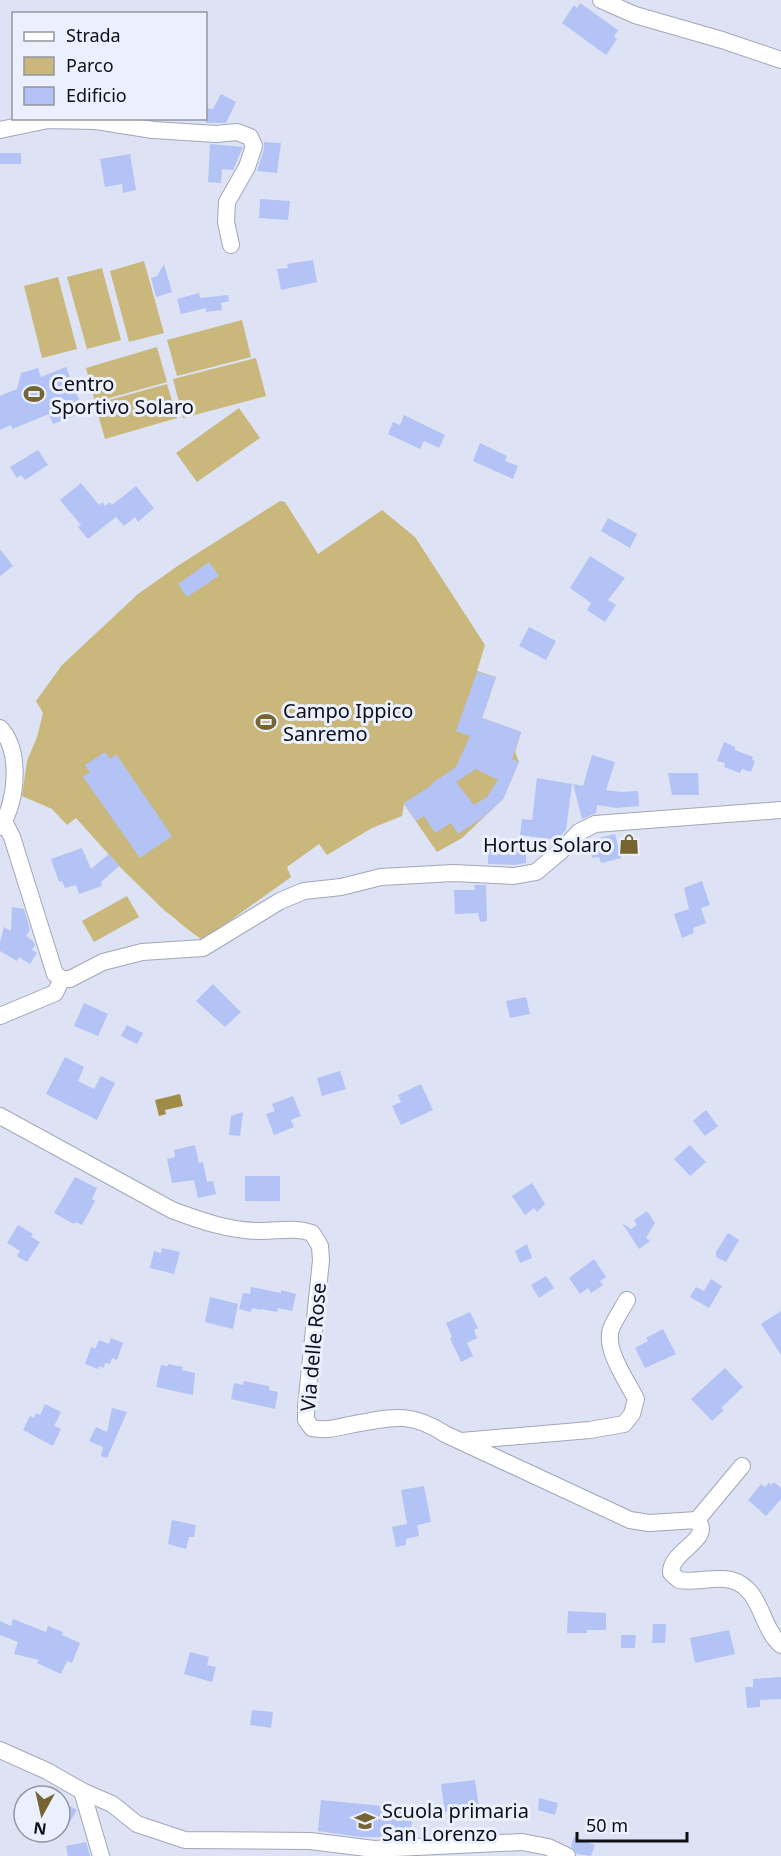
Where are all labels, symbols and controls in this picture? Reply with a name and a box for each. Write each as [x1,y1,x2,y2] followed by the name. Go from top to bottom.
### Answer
[12,12,207,120] legend
[66,23,121,47] text: Strada
[66,53,114,77] text: Parco
[66,83,127,107] text: Edificio
[51,370,194,420] place label: Centro Sportivo Solaro
[22,382,46,406] sports icon: Centro Sportivo Solaro
[283,697,413,747] place label: Campo Ippico Sanremo
[254,710,278,734] sports icon: Campo Ippico Sanremo
[483,831,612,858] place label: Hortus Solaro
[617,832,641,856] shop icon: Hortus Solaro
[294,1281,332,1413] street label: Via delle Rose
[12,1784,72,1844] north arrow
[382,1797,529,1847] place label: Scuola primaria San Lorenzo
[577,1805,686,1843] scale bar
[353,1809,377,1833] school or university icon: Scuola primaria San Lorenzo
[586,1813,628,1837] text: 50 m
[32,1817,48,1841] text: N

